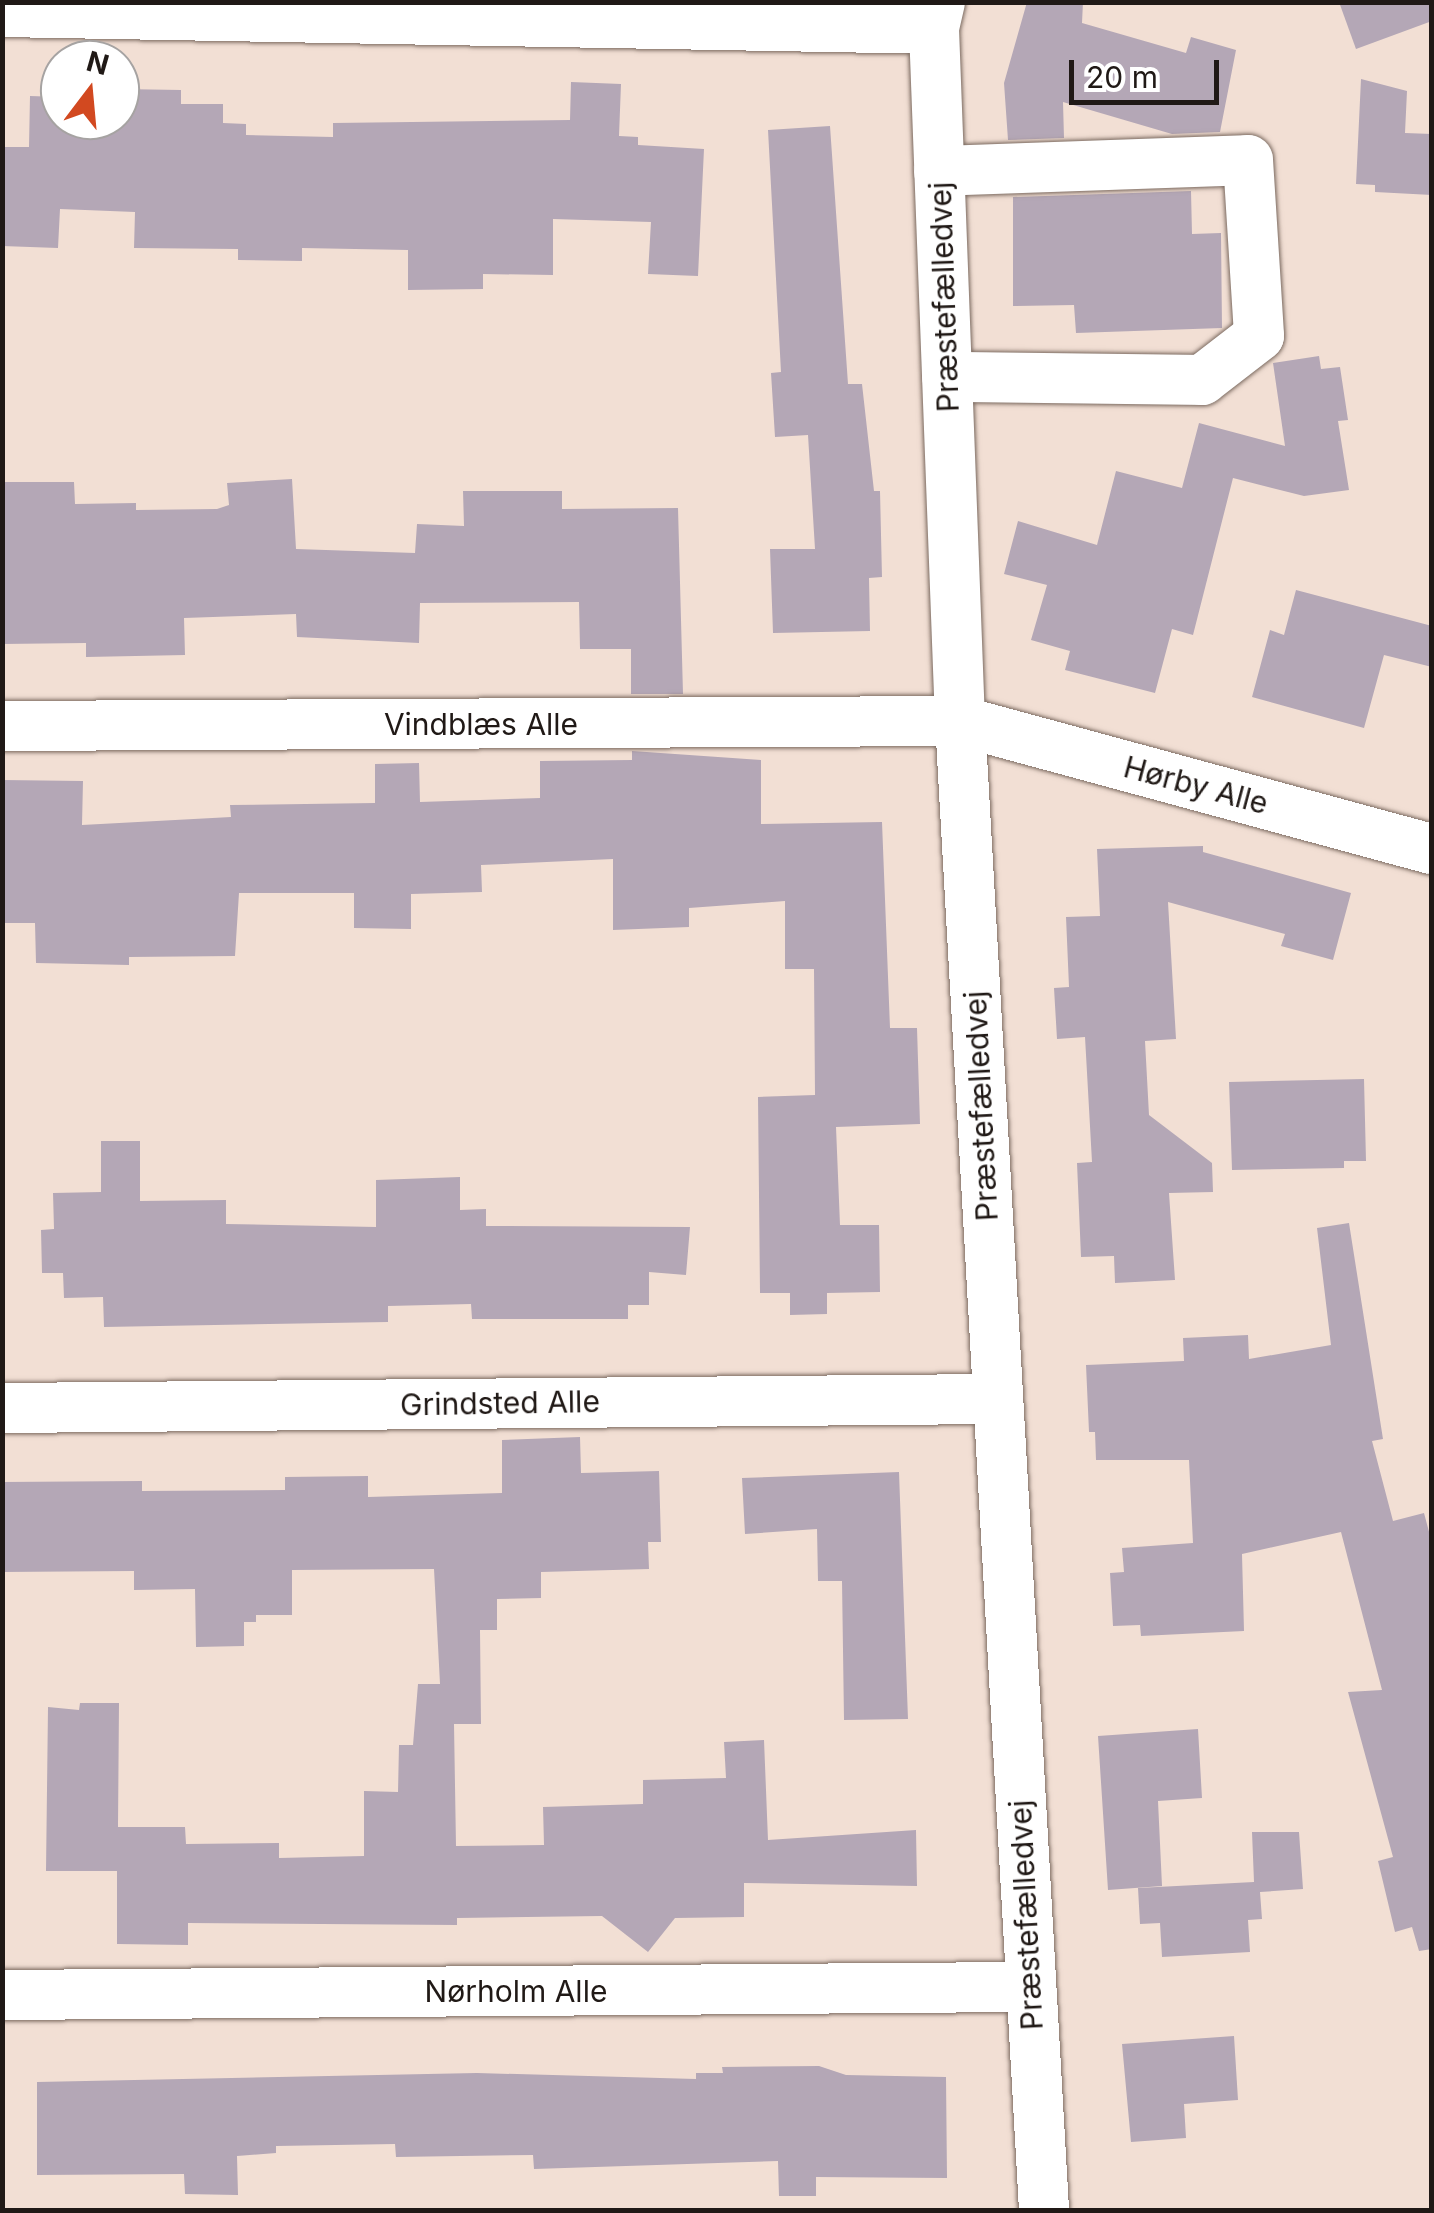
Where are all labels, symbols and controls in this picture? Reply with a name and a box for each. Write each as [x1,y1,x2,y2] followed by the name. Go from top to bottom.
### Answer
[40,40,140,140] north arrow
[1074,40,1224,102] scale bar
[83,44,113,82] text: N
[1086,59,1158,95] text: 20 m
[922,181,966,413] street label: Præstefælledvej
[384,706,578,742] street label: Vindblæs Alle
[1120,748,1272,822] street label: Hørby Alle
[957,990,1005,1222] street label: Præstefælledvej
[400,1383,600,1423] street label: Grindsted Alle
[1002,1799,1050,2031] street label: Præstefælledvej
[425,1973,607,2009] street label: Nørholm Alle

